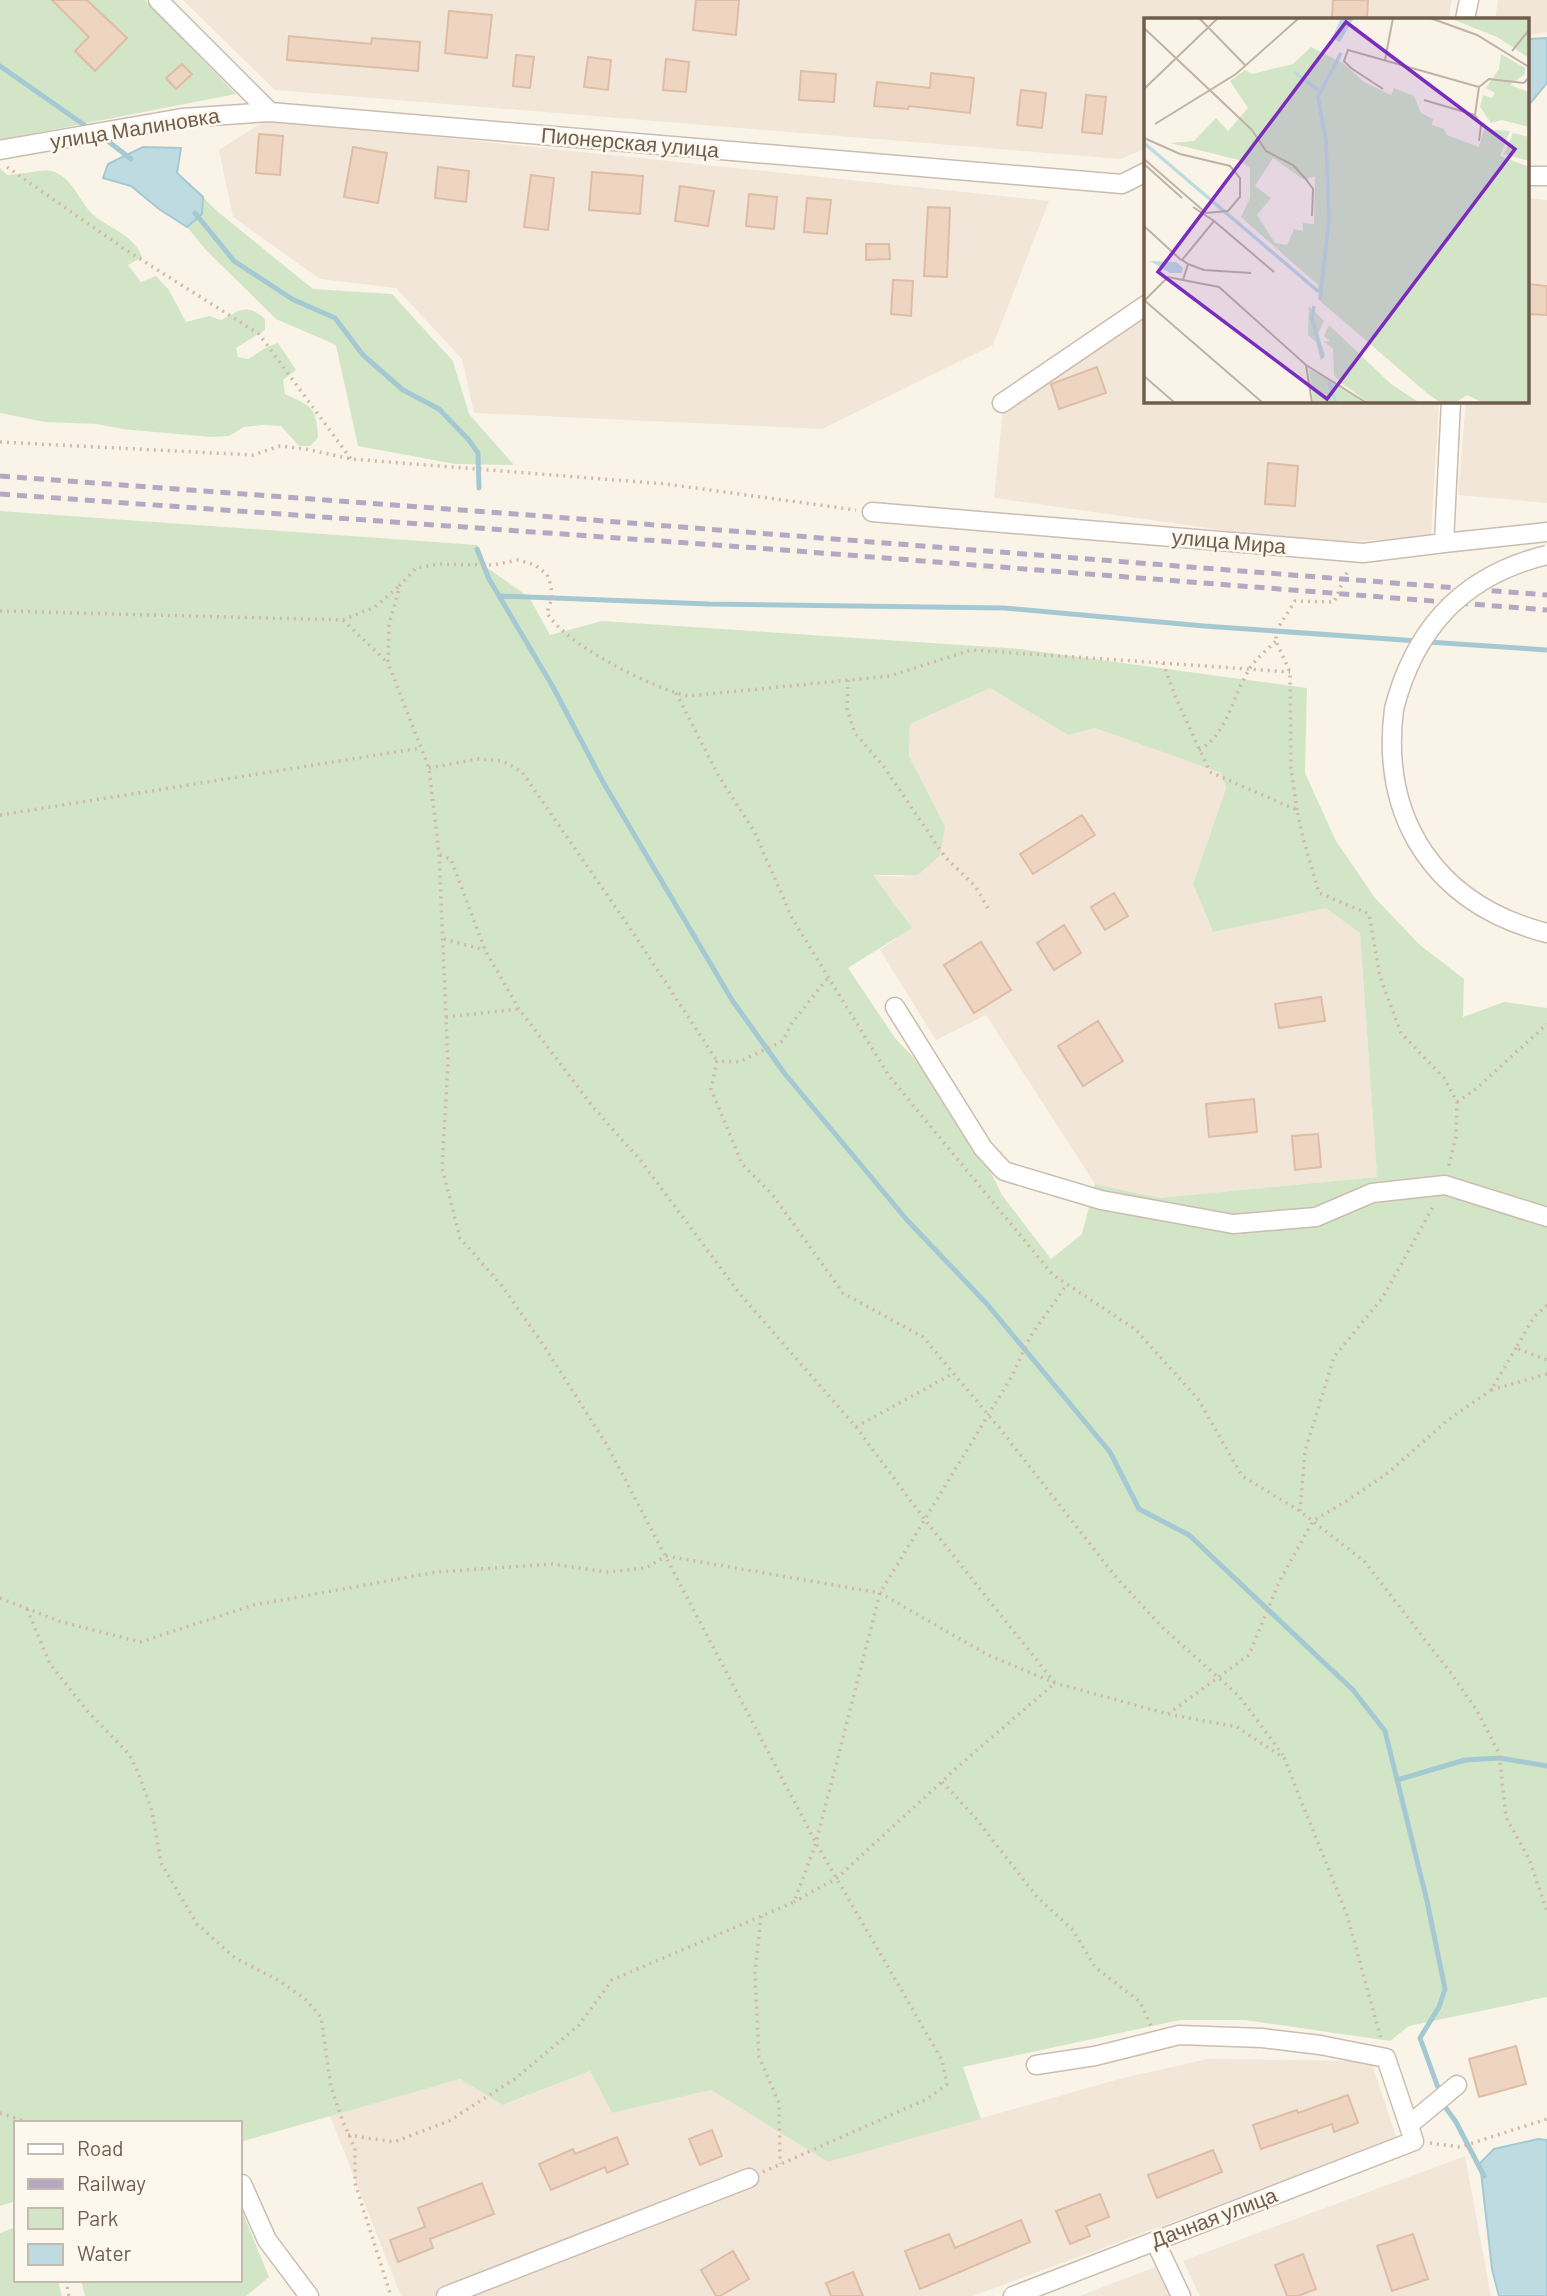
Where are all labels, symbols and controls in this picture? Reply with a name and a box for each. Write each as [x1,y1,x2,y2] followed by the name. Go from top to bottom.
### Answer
[1144,18,1530,402] inset map
[48,102,222,153] street label: улица Малиновка
[540,121,720,162] street label: Пионерская улица
[1171,523,1288,558] street label: улица Мира
[14,2121,242,2282] legend
[77,2135,123,2160] text: Road
[77,2170,146,2195] text: Railway
[1147,2181,1280,2252] street label: Дачная улица
[77,2205,118,2230] text: Park
[77,2240,132,2265] text: Water

